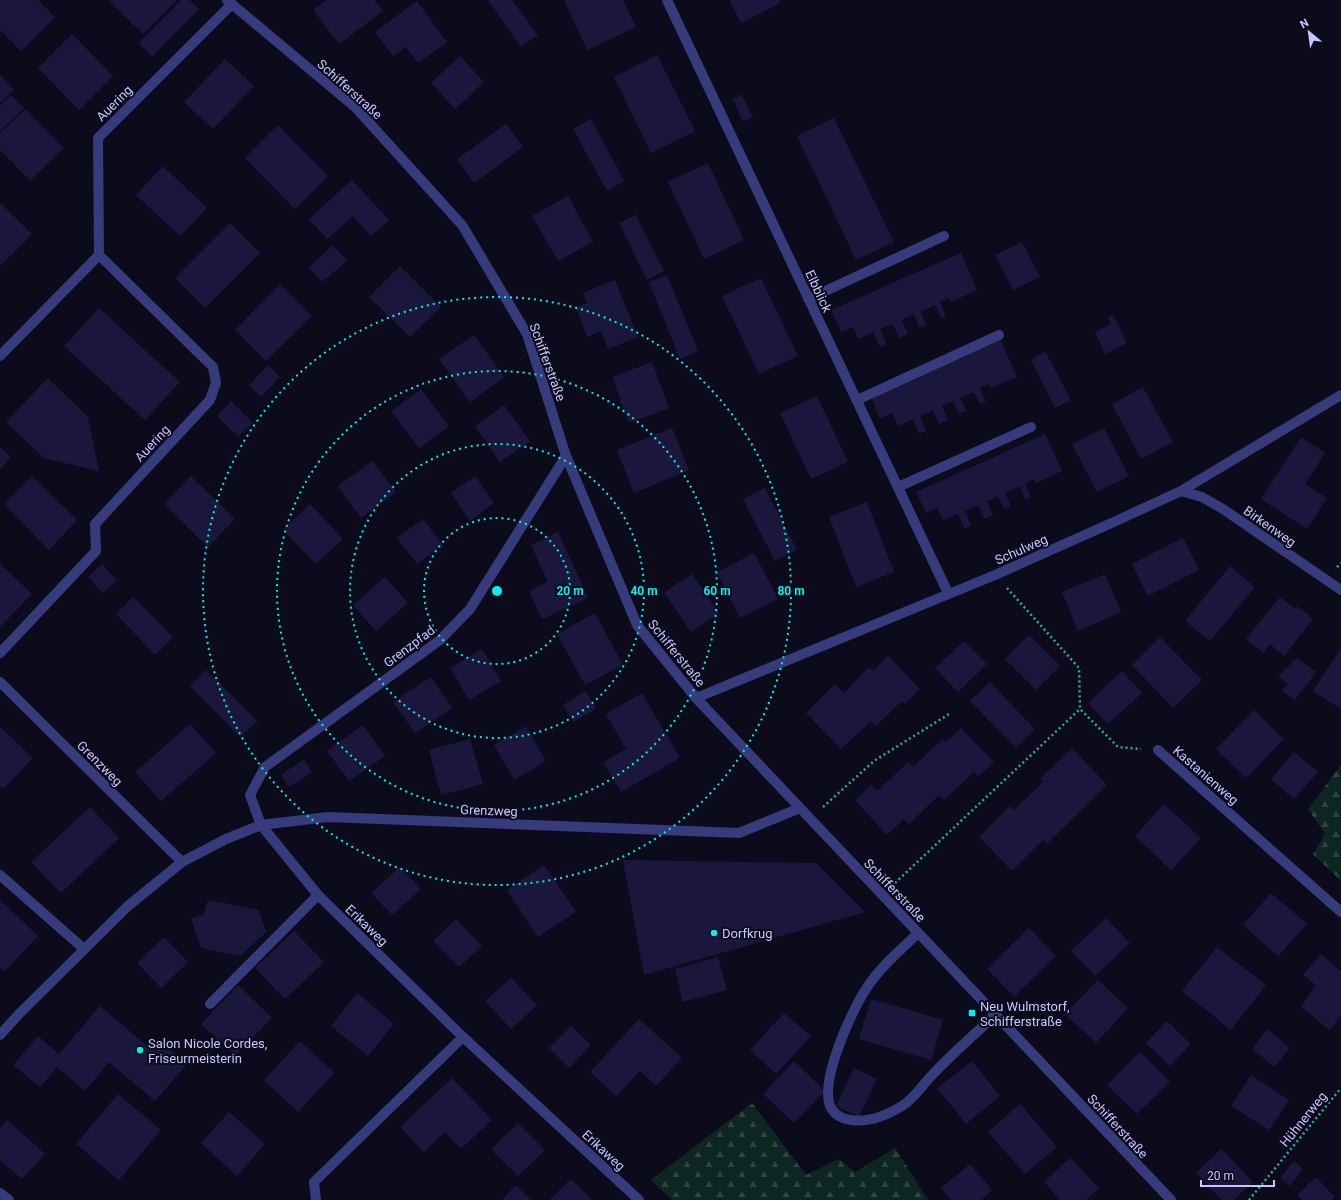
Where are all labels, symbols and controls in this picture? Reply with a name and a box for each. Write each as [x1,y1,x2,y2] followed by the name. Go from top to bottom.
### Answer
[1289,12,1329,52] north arrow
[1298,16,1311,31] text: N
[314,56,385,122] street label: Schifferstraße
[93,82,135,124] street label: Auering
[802,268,835,315] street label: Elbblick
[526,321,569,403] street label: Schifferstraße
[132,422,173,465] street label: Auering
[1241,503,1299,550] street label: Birkenweg
[993,531,1050,568] street label: Schulweg
[490,584,504,598] centre of rings
[556,584,584,598] text: 20 m
[630,584,658,598] text: 40 m
[703,584,731,598] text: 60 m
[777,584,805,598] text: 80 m
[645,617,708,690] street label: Schifferstraße
[381,622,438,670] street label: Grenzpfad
[74,738,125,789] street label: Grenzweg
[1170,743,1241,808] street label: Kastanienweg
[460,802,518,819] street label: Grenzweg
[861,856,929,925] street label: Schifferstraße
[343,902,391,949] street label: Erikaweg
[722,926,772,941] place label: Dorfkrug
[709,928,719,938] marker: Dorfkrug
[980,999,1070,1029] place label: Neu Wulmstorf, Schifferstraße
[967,1008,977,1018] marker: Neu Wulmstorf, Schifferstraße
[148,1036,267,1066] place label: Salon Nicole Cordes, Friseurmeisterin
[135,1045,145,1055] marker: Salon Nicole Cordes, Friseurmeisterin
[1277,1089,1330,1150] street label: Hühnerweg
[1084,1091,1151,1161] street label: Schifferstraße
[579,1127,628,1174] street label: Erikaweg
[1201,1162,1274,1188] scale bar
[1207,1169,1234,1183] text: 20 m

